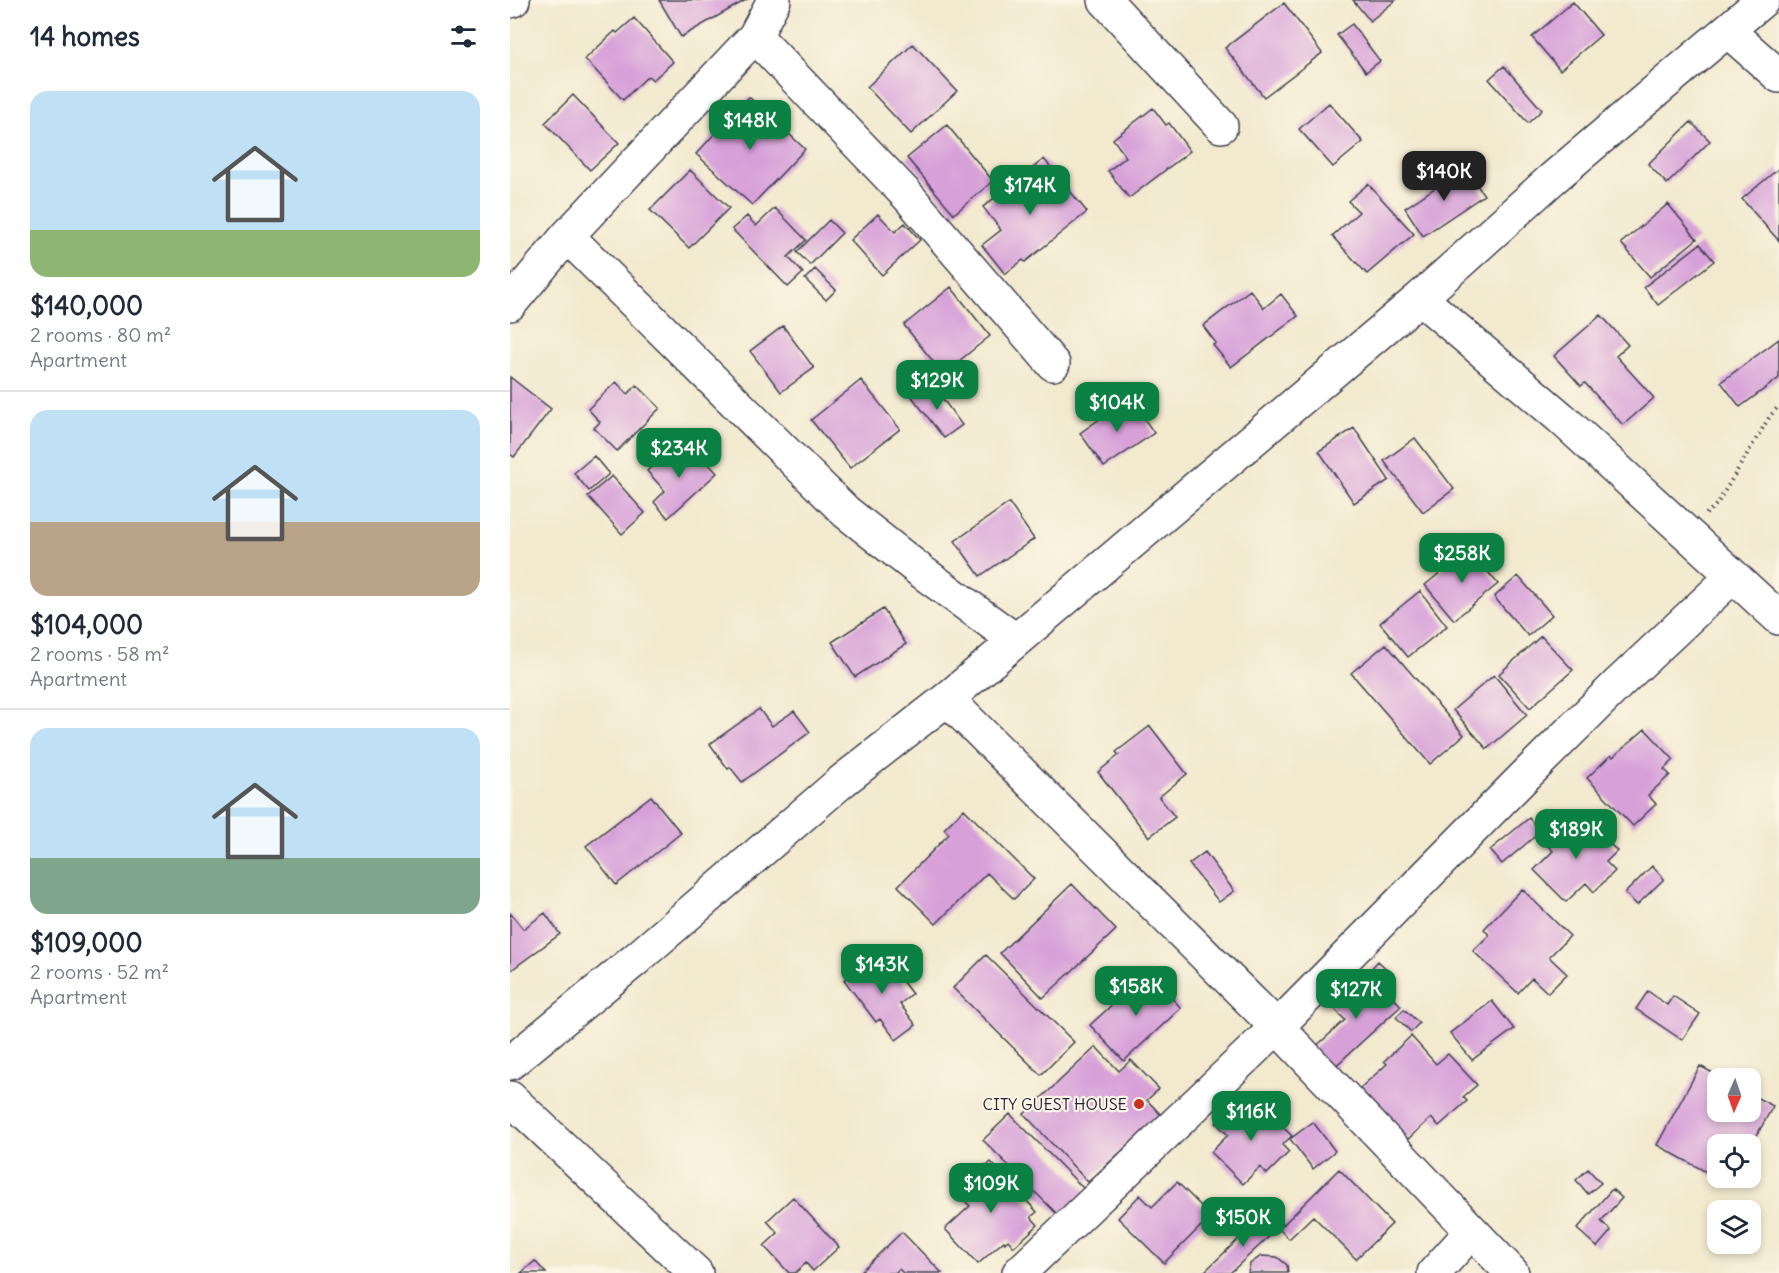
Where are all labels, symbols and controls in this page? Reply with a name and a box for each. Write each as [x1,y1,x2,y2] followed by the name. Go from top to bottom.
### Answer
[30,20,140,53] text: 14 homes
[447,20,480,53] icon: filters
[708,100,792,151] pin: $148K
[723,107,777,132] text: $148K
[201,130,309,238] icon: home
[1402,151,1486,202] pin: $140K
[1416,158,1472,183] text: $140K
[988,165,1072,216] pin: $174K
[1004,172,1056,197] text: $174K
[30,289,143,322] text: $140,000
[30,322,171,347] text: 2 rooms · 80 m²
[30,347,127,372] text: Apartment
[895,360,979,411] pin: $129K
[910,367,964,392] text: $129K
[1075,382,1159,433] pin: $104K
[1089,389,1145,414] text: $104K
[637,428,721,479] pin: $234K
[650,435,708,460] text: $234K
[201,449,309,557] icon: home
[1420,533,1504,584] pin: $258K
[1433,540,1491,565] text: $258K
[30,608,143,641] text: $104,000
[30,641,170,666] text: 2 rooms · 58 m²
[30,666,127,691] text: Apartment
[201,767,309,875] icon: home
[1534,809,1618,860] pin: $189K
[1549,816,1603,841] text: $189K
[30,926,143,959] text: $109,000
[840,944,924,995] pin: $143K
[855,951,909,976] text: $143K
[30,959,169,984] text: 2 rooms · 52 m²
[1094,966,1178,1017] pin: $158K
[1314,969,1398,1020] pin: $127K
[1109,973,1163,998] text: $158K
[1330,976,1382,1001] text: $127K
[30,984,127,1009] text: Apartment
[1707,1068,1761,1122] north arrow
[1707,1068,1761,1254] map controls
[1209,1091,1293,1142] pin: $116K
[983,1094,1127,1114] place label: CITY GUEST HOUSE
[1132,1097,1146,1111] marker: CITY GUEST HOUSE
[1226,1098,1276,1123] text: $116K
[1707,1134,1761,1188] button: locate
[949,1163,1033,1214] pin: $109K
[963,1170,1019,1195] text: $109K
[1201,1197,1285,1248] pin: $150K
[1707,1200,1761,1254] button: layers
[1215,1204,1271,1229] text: $150K

